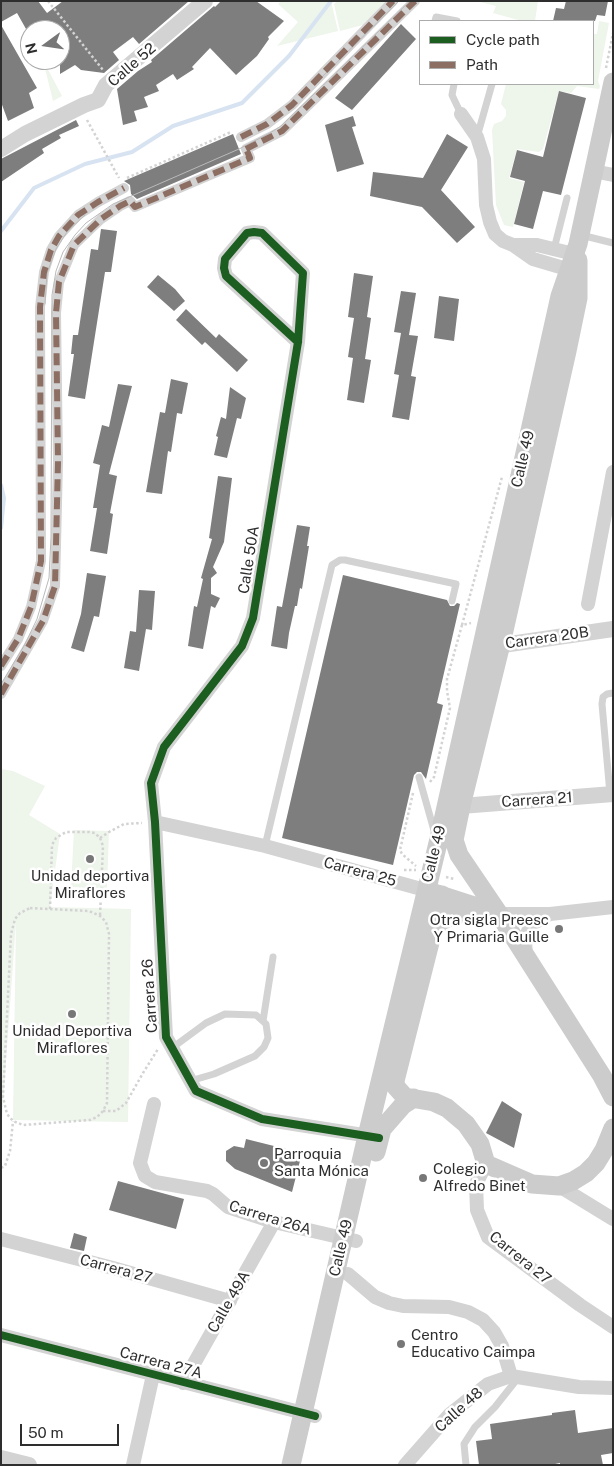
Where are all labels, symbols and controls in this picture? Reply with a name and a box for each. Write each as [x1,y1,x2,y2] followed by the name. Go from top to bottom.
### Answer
[20,20,70,70] north arrow
[419,20,594,85] legend
[466,31,540,48] text: Cycle path
[104,39,160,91] street label: Calle 52
[22,41,41,56] text: N
[466,56,498,73] text: Path
[508,429,538,489] street label: Calle 49
[235,525,263,595] street label: Calle 50A
[504,623,590,653] street label: Carrera 20B
[501,789,573,811] street label: Carrera 21
[418,824,450,884] street label: Calle 49
[84,853,96,865] marker: Unidad deportiva Miraflores
[322,854,398,890] street label: Carrera 25
[31,867,149,902] place label: Unidad deportiva Miraflores
[430,911,549,946] place label: Otra sigla Preesc Y Primaria Guille
[553,923,565,935] marker: Otra sigla Preesc Y Primaria Guille
[138,958,162,1034] street label: Carrera 26
[66,1008,78,1020] marker: Unidad Deportiva Miraflores
[12,1022,132,1057] place label: Unidad Deportiva Miraflores
[274,1145,369,1180] place label: Parroquia Santa Mónica
[258,1157,270,1169] marker: Parroquia Santa Mónica
[433,1160,526,1195] place label: Colegio Alfredo Binet
[417,1172,429,1184] marker: Colegio Alfredo Binet
[227,1197,313,1239] street label: Carrera 26A
[326,1218,356,1278] street label: Calle 49
[486,1228,554,1288] street label: Carrera 27
[78,1251,154,1287] street label: Carrera 27
[204,1268,254,1336] street label: Calle 49A
[411,1326,535,1361] place label: Centro Educativo Caimpa
[395,1338,407,1350] marker: Centro Educativo Caimpa
[118,1343,204,1383] street label: Carrera 27A
[431,1384,487,1436] street label: Calle 48
[22,1414,121,1446] scale bar
[28,1424,63,1441] text: 50 m

